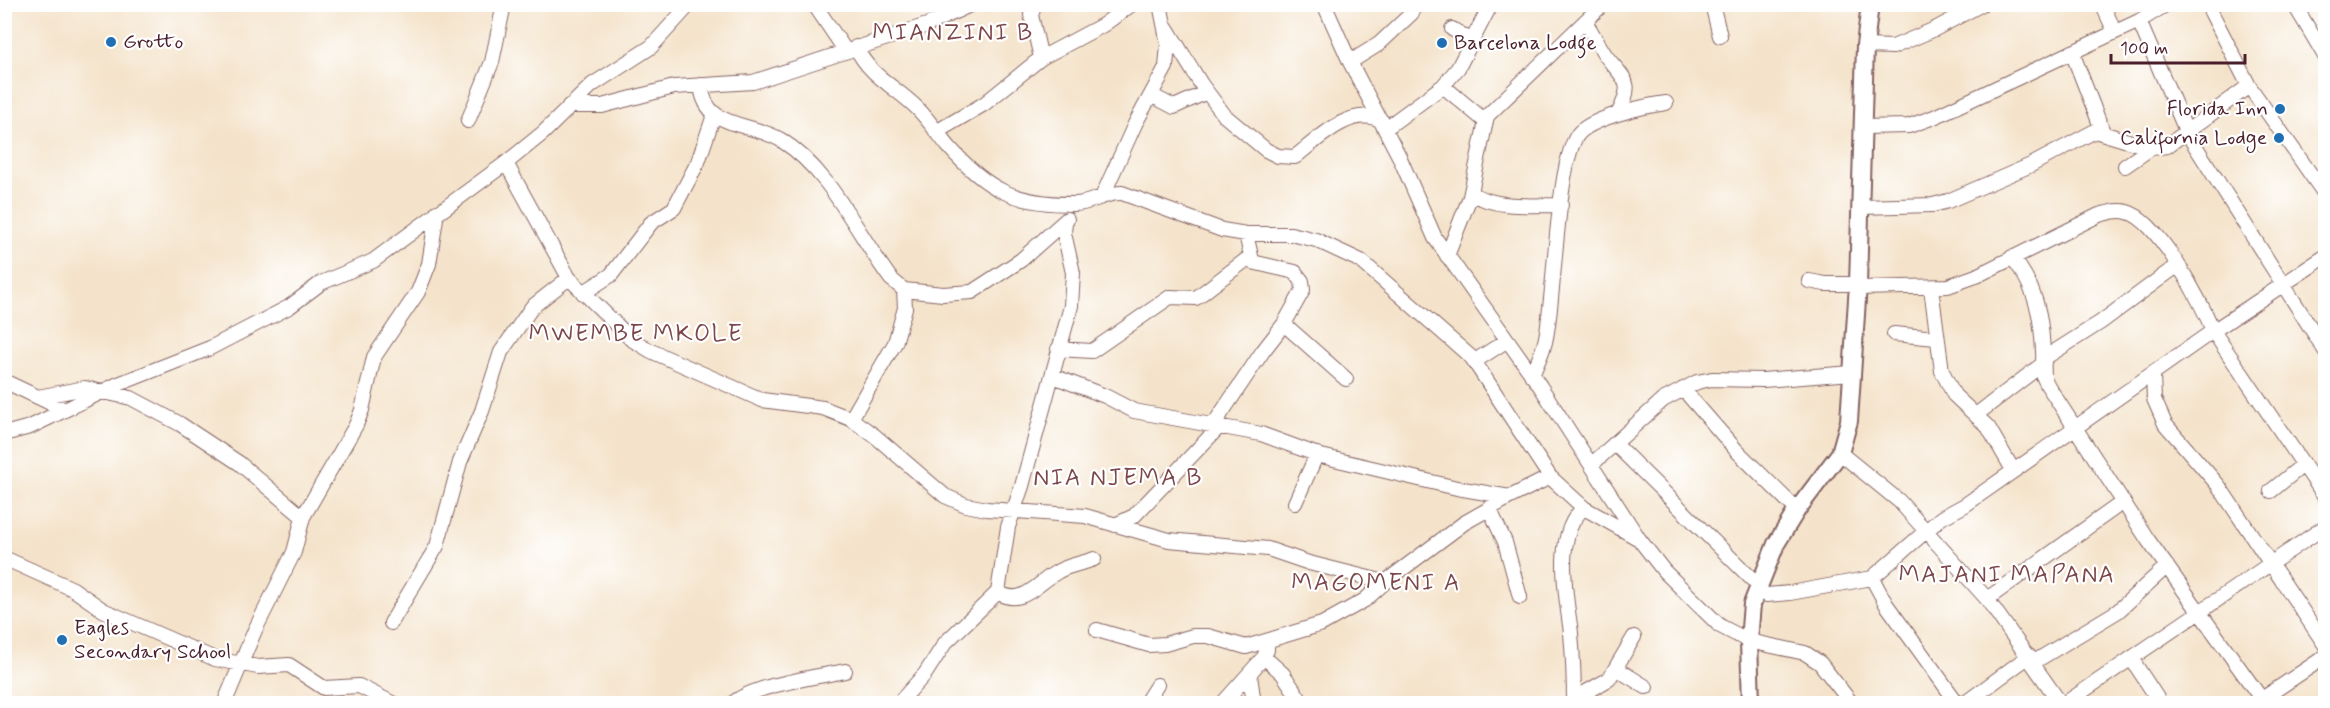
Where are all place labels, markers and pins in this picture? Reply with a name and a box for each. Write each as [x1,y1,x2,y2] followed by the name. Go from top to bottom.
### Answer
[123,28,184,56] place label: Grotto
[1454,29,1597,59] place label: Barcelona Lodge
[104,35,118,49] marker: Grotto
[1435,36,1449,50] marker: Barcelona Lodge
[2167,95,2268,123] place label: Florida Inn
[2273,102,2287,116] marker: Florida Inn
[2120,124,2267,154] place label: California Lodge
[2272,131,2286,145] marker: California Lodge
[74,614,231,666] place label: Eagles Secondary School
[55,633,69,647] marker: Eagles Secondary School

